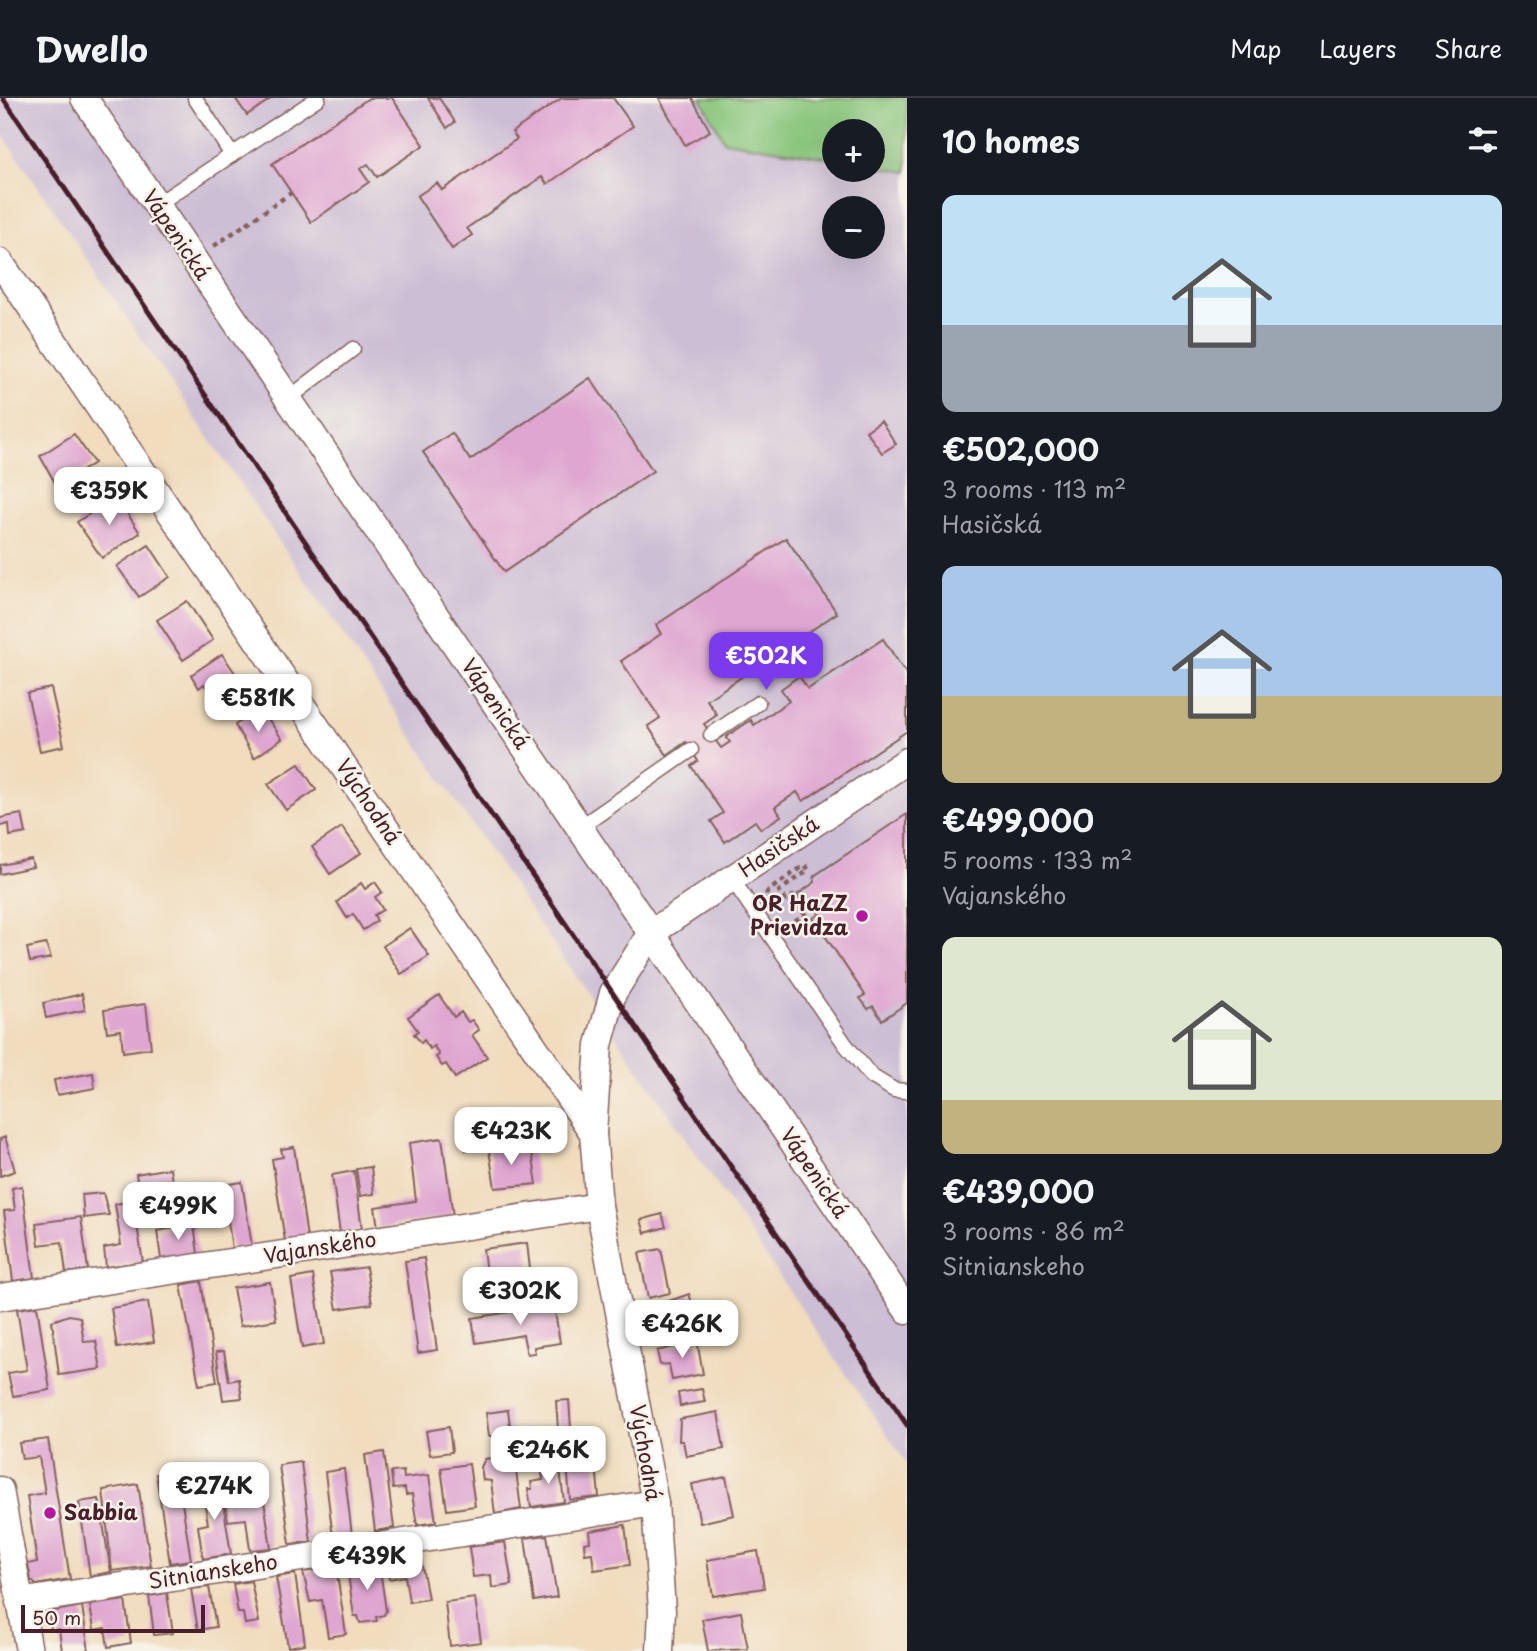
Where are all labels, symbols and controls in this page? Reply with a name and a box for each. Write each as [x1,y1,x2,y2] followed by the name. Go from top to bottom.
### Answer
[35,23,148,73] text: Dwello
[1230,30,1281,66] text: Map
[1319,30,1396,66] text: Layers
[1434,30,1502,66] text: Share
[942,118,1080,163] text: 10 homes
[822,119,885,259] map controls
[822,119,885,182] button: +
[1464,121,1502,159] icon: filters
[135,182,220,286] street label: Vápenická
[822,196,885,259] button: −
[1159,240,1285,366] icon: home
[942,426,1099,471] text: €502,000
[60,468,158,527] pin: €359K
[942,471,1126,506] text: 3 rooms · 113 m²
[70,472,148,507] text: €359K
[942,506,1042,541] text: Hasičská
[1159,611,1285,737] icon: home
[717,632,815,692] pin: €502K
[725,637,807,672] text: €502K
[454,651,539,755] street label: Vápenická
[209,674,307,734] pin: €581K
[221,679,295,714] text: €581K
[329,752,411,851] street label: Východná
[942,797,1094,842] text: €499,000
[731,807,824,884] street label: Hasičská
[942,842,1133,877] text: 5 rooms · 133 m²
[942,877,1066,912] text: Vajanského
[750,886,848,942] place label: OR HaZZ Prievidza
[854,908,870,924] marker: OR HaZZ Prievidza
[1159,982,1285,1108] icon: home
[462,1108,560,1167] pin: €423K
[470,1112,552,1147] text: €423K
[773,1120,858,1224] street label: Vápenická
[942,1168,1094,1213] text: €439,000
[129,1182,227,1242] pin: €499K
[139,1187,217,1222] text: €499K
[942,1213,1125,1248] text: 3 rooms · 86 m²
[261,1221,378,1271] street label: Vajanského
[942,1248,1085,1283] text: Sitnianskeho
[471,1268,569,1327] pin: €302K
[479,1272,561,1307] text: €302K
[633,1300,731,1360] pin: €426K
[641,1305,723,1340] text: €426K
[623,1402,671,1504] street label: Východná
[499,1426,597,1486] pin: €246K
[507,1431,589,1466] text: €246K
[165,1462,263,1522] pin: €274K
[175,1467,253,1502] text: €274K
[64,1495,139,1527] place label: Sabbia
[42,1505,58,1521] marker: Sabbia
[318,1532,416,1592] pin: €439K
[328,1537,406,1572] text: €439K
[146,1544,280,1596] street label: Sitnianskeho
[21,1602,205,1634] scale bar
[32,1603,81,1631] text: 50 m

